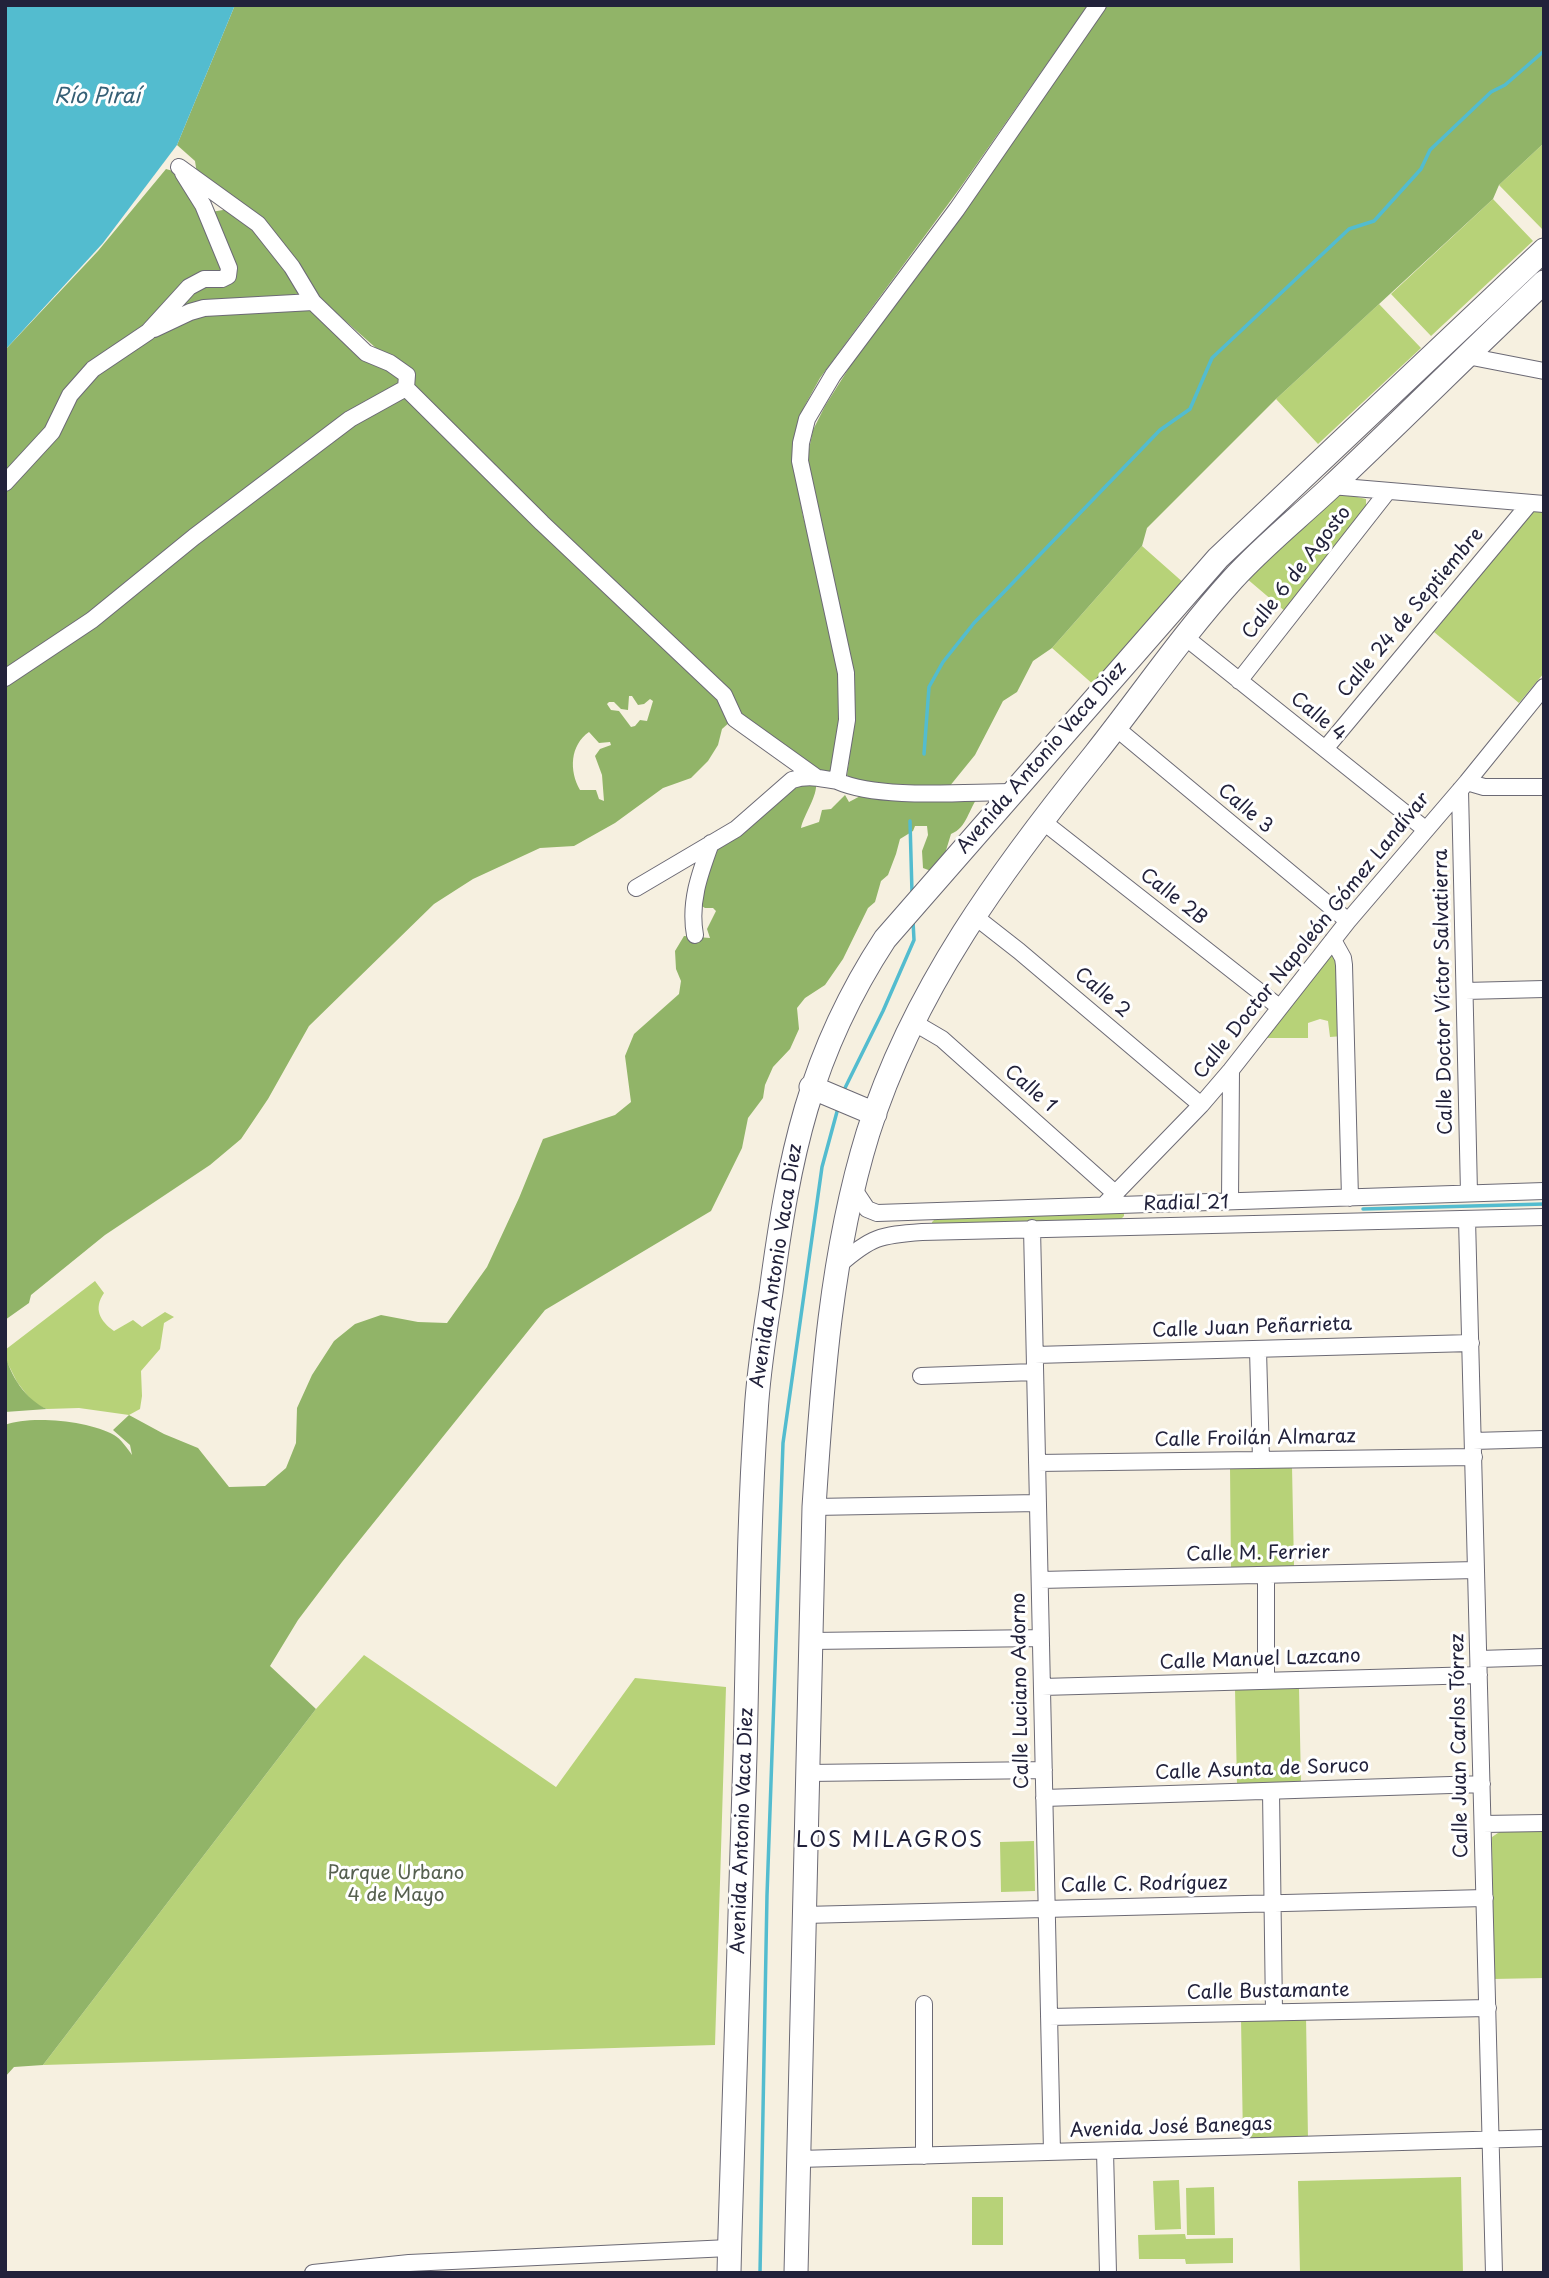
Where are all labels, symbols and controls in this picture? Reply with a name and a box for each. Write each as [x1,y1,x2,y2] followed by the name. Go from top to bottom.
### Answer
[54,84,140,110] water label: Río Piraí
[1238,502,1356,644] street label: Calle 6 de Agosto
[1333,523,1489,703] street label: Calle 24 de Septiembre
[953,657,1131,859] street label: Avenida Antonio Vaca Diez
[1286,688,1350,746] street label: Calle 4
[1213,779,1277,839] street label: Calle 3
[1189,788,1435,1084] street label: Calle Doctor Napoleón Gómez Landívar
[1430,849,1458,1135] street label: Calle Doctor Víctor Salvatierra
[1135,864,1211,930] street label: Calle 2B
[1069,963,1135,1023] street label: Calle 2
[1000,1060,1060,1118] street label: Calle 1
[746,1142,808,1390] street label: Avenida Antonio Vaca Diez
[1143,1192,1229,1216] street label: Radial 21
[1152,1313,1352,1343] street label: Calle Juan Peñarrieta
[1154,1426,1356,1452] street label: Calle Froilán Almaraz
[1186,1541,1330,1567] street label: Calle M. Ferrier
[1008,1593,1034,1789] street label: Calle Luciano Adorno
[1447,1633,1473,1859] street label: Calle Juan Carlos Tórrez
[1159,1645,1361,1675] street label: Calle Manuel Lazcano
[727,1707,759,1955] street label: Avenida Antonio Vaca Diez
[1155,1755,1369,1785] street label: Calle Asunta de Soruco
[797,1828,983,1854] district label: LOS MILAGROS
[328,1863,464,1907] park label: Parque Urbano 4 de Mayo
[1060,1872,1228,1898] street label: Calle C. Rodríguez
[1186,1979,1350,2005] street label: Calle Bustamante
[1069,2113,1273,2143] street label: Avenida José Banegas

